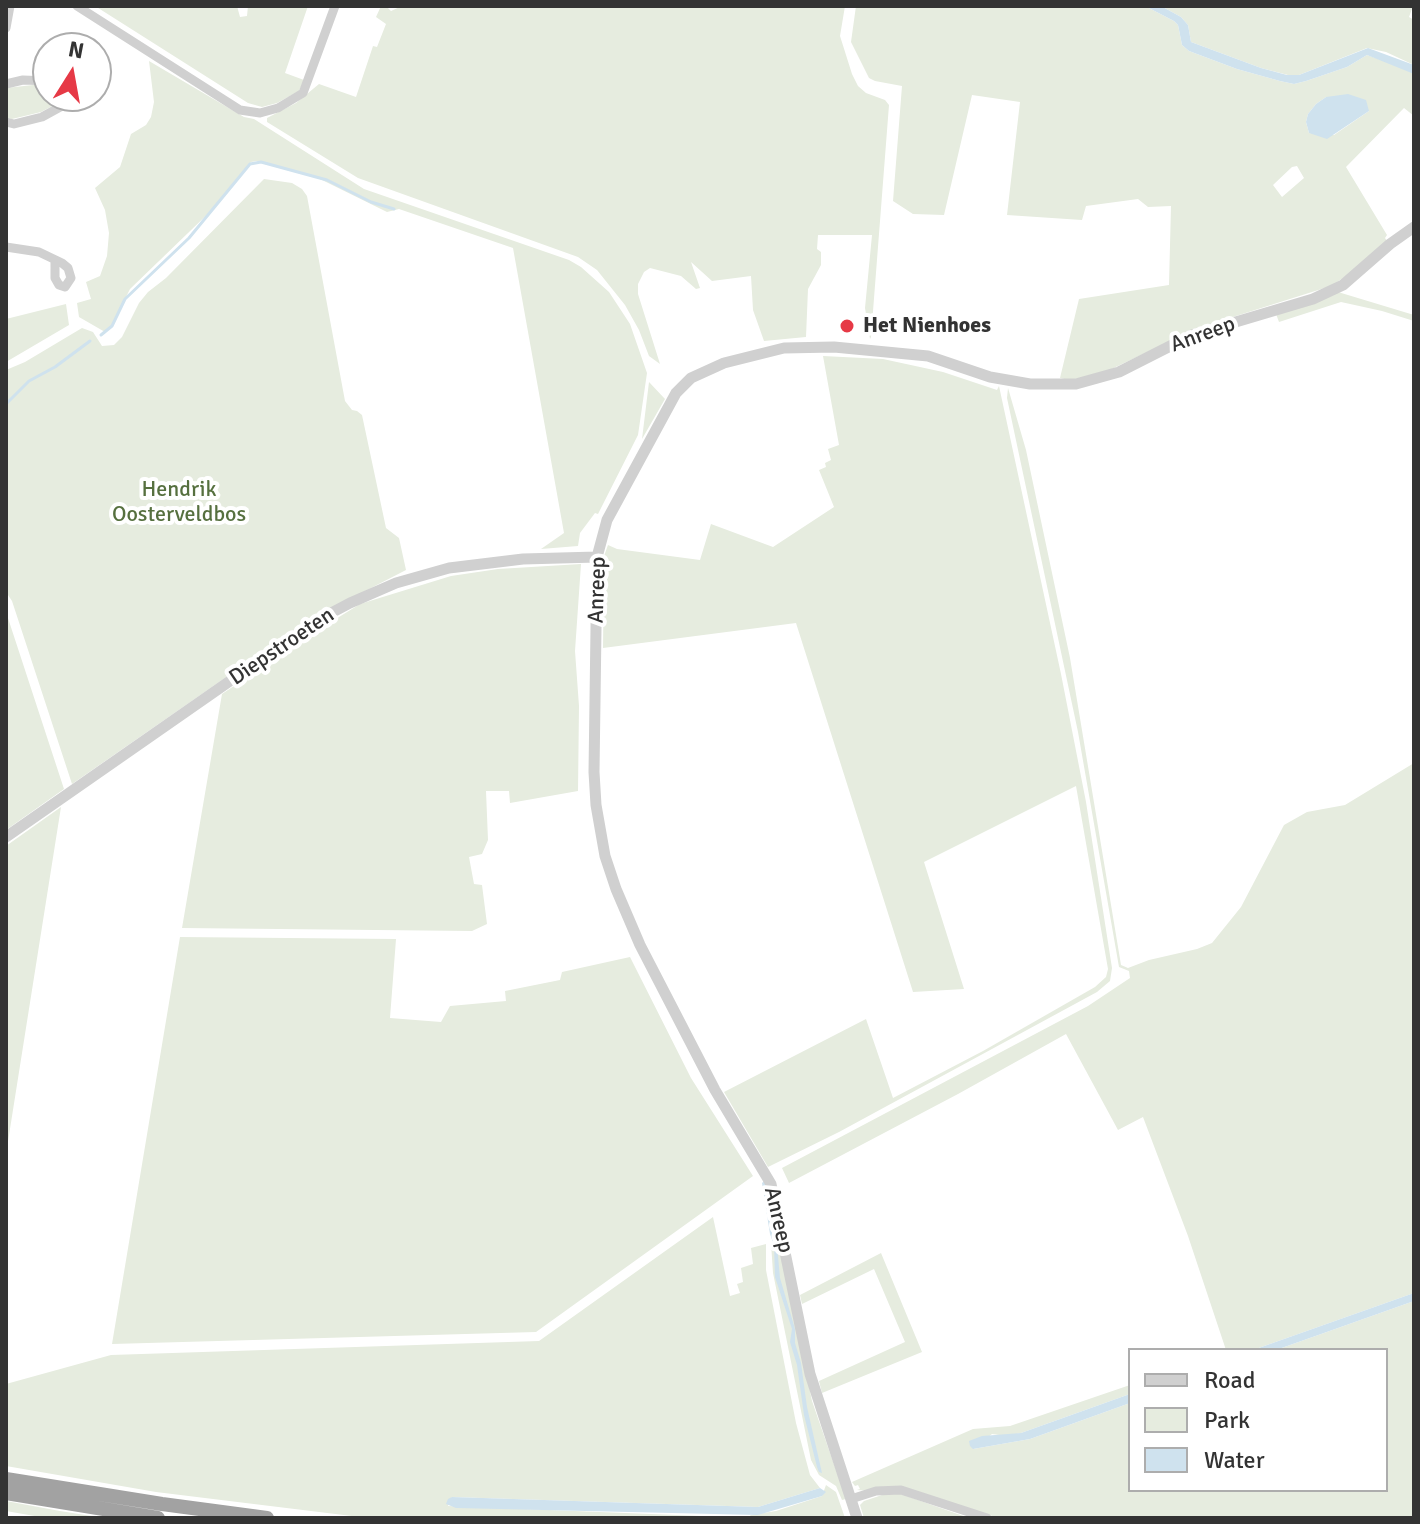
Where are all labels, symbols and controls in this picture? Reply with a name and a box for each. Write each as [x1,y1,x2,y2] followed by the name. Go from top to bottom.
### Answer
[32,32,112,112] north arrow
[66,35,86,65] text: N
[1167,311,1239,359] street label: Anreep
[863,313,991,339] place label: Het Nienhoes
[838,317,856,335] marker: Het Nienhoes
[112,477,246,528] park label: Hendrik Oosterveldbos
[584,556,612,624] street label: Anreep
[225,602,339,692] street label: Diepstroeten
[758,1184,798,1256] street label: Anreep
[1128,1348,1388,1492] legend
[1204,1365,1255,1395] text: Road
[1204,1405,1250,1435] text: Park
[1204,1445,1264,1475] text: Water

